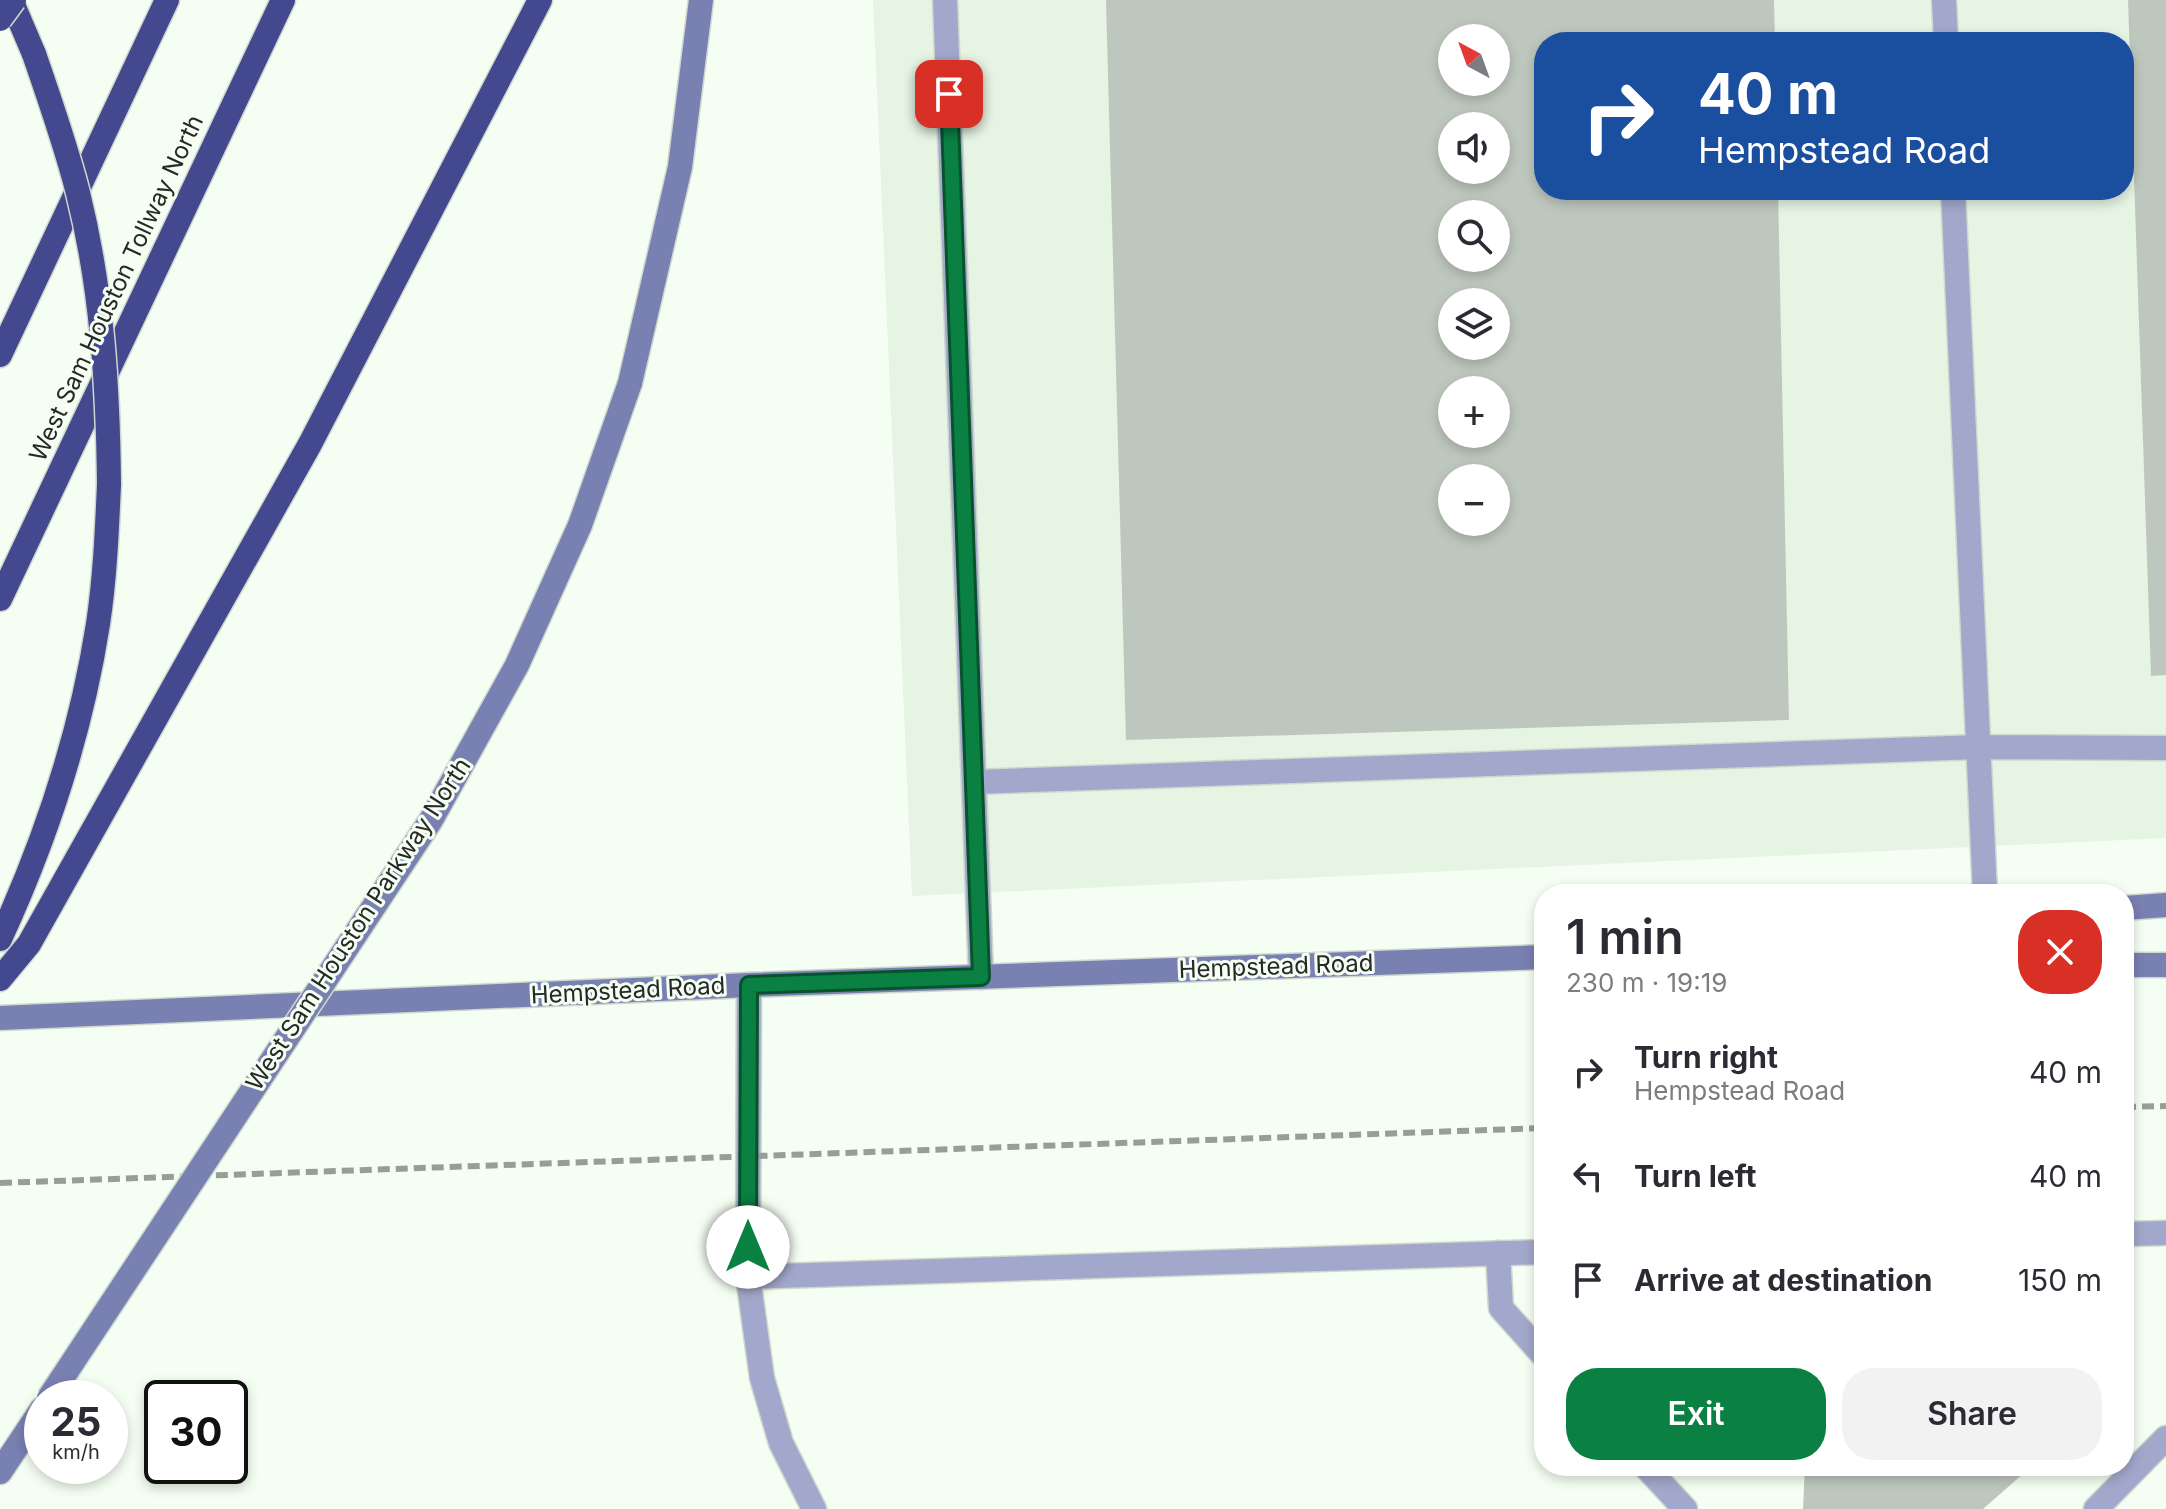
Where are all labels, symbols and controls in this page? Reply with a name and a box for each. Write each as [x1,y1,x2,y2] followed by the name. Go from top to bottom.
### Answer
[1438,24,1510,96] north arrow
[1438,24,1510,536] map controls
[915,60,983,128] pin
[1698,60,1838,128] text: 40 m
[1566,64,1670,168] icon: right
[927,72,971,116] icon: arrive
[23,110,209,466] street label: West Sam Houston Tollway North
[1438,112,1510,184] button: sound
[1698,128,1990,172] text: Hempstead Road
[1438,200,1510,272] button: search
[1438,288,1510,360] button: layers
[1438,376,1510,448] button: +
[1438,464,1510,536] button: −
[239,752,477,1096] street label: West Sam Houston Parkway North
[1566,907,1684,966] text: 1 min
[2018,910,2102,994] button: close
[1178,948,1374,984] street label: Hempstead Road
[1566,967,1727,998] text: 230 m · 19:19
[530,970,726,1010] street label: Hempstead Road
[1634,1039,1778,1075] text: Turn right
[1566,1050,1610,1094] icon: right
[2029,1054,2102,1090] text: 40 m
[1634,1075,1845,1106] text: Hempstead Road
[1566,1154,1610,1198] icon: left
[1634,1158,1756,1194] text: Turn left
[2029,1158,2102,1194] text: 40 m
[706,1205,790,1289] position arrow
[1566,1258,1610,1302] icon: arrive
[1634,1262,1932,1298] text: Arrive at destination
[2018,1262,2102,1298] text: 150 m
[1566,1368,1826,1460] button: Exit
[1842,1368,2102,1460] button: Share
[144,1380,248,1484] speed limit sign: 30
[51,1397,101,1446] text: 25
[52,1440,100,1464] text: km/h

